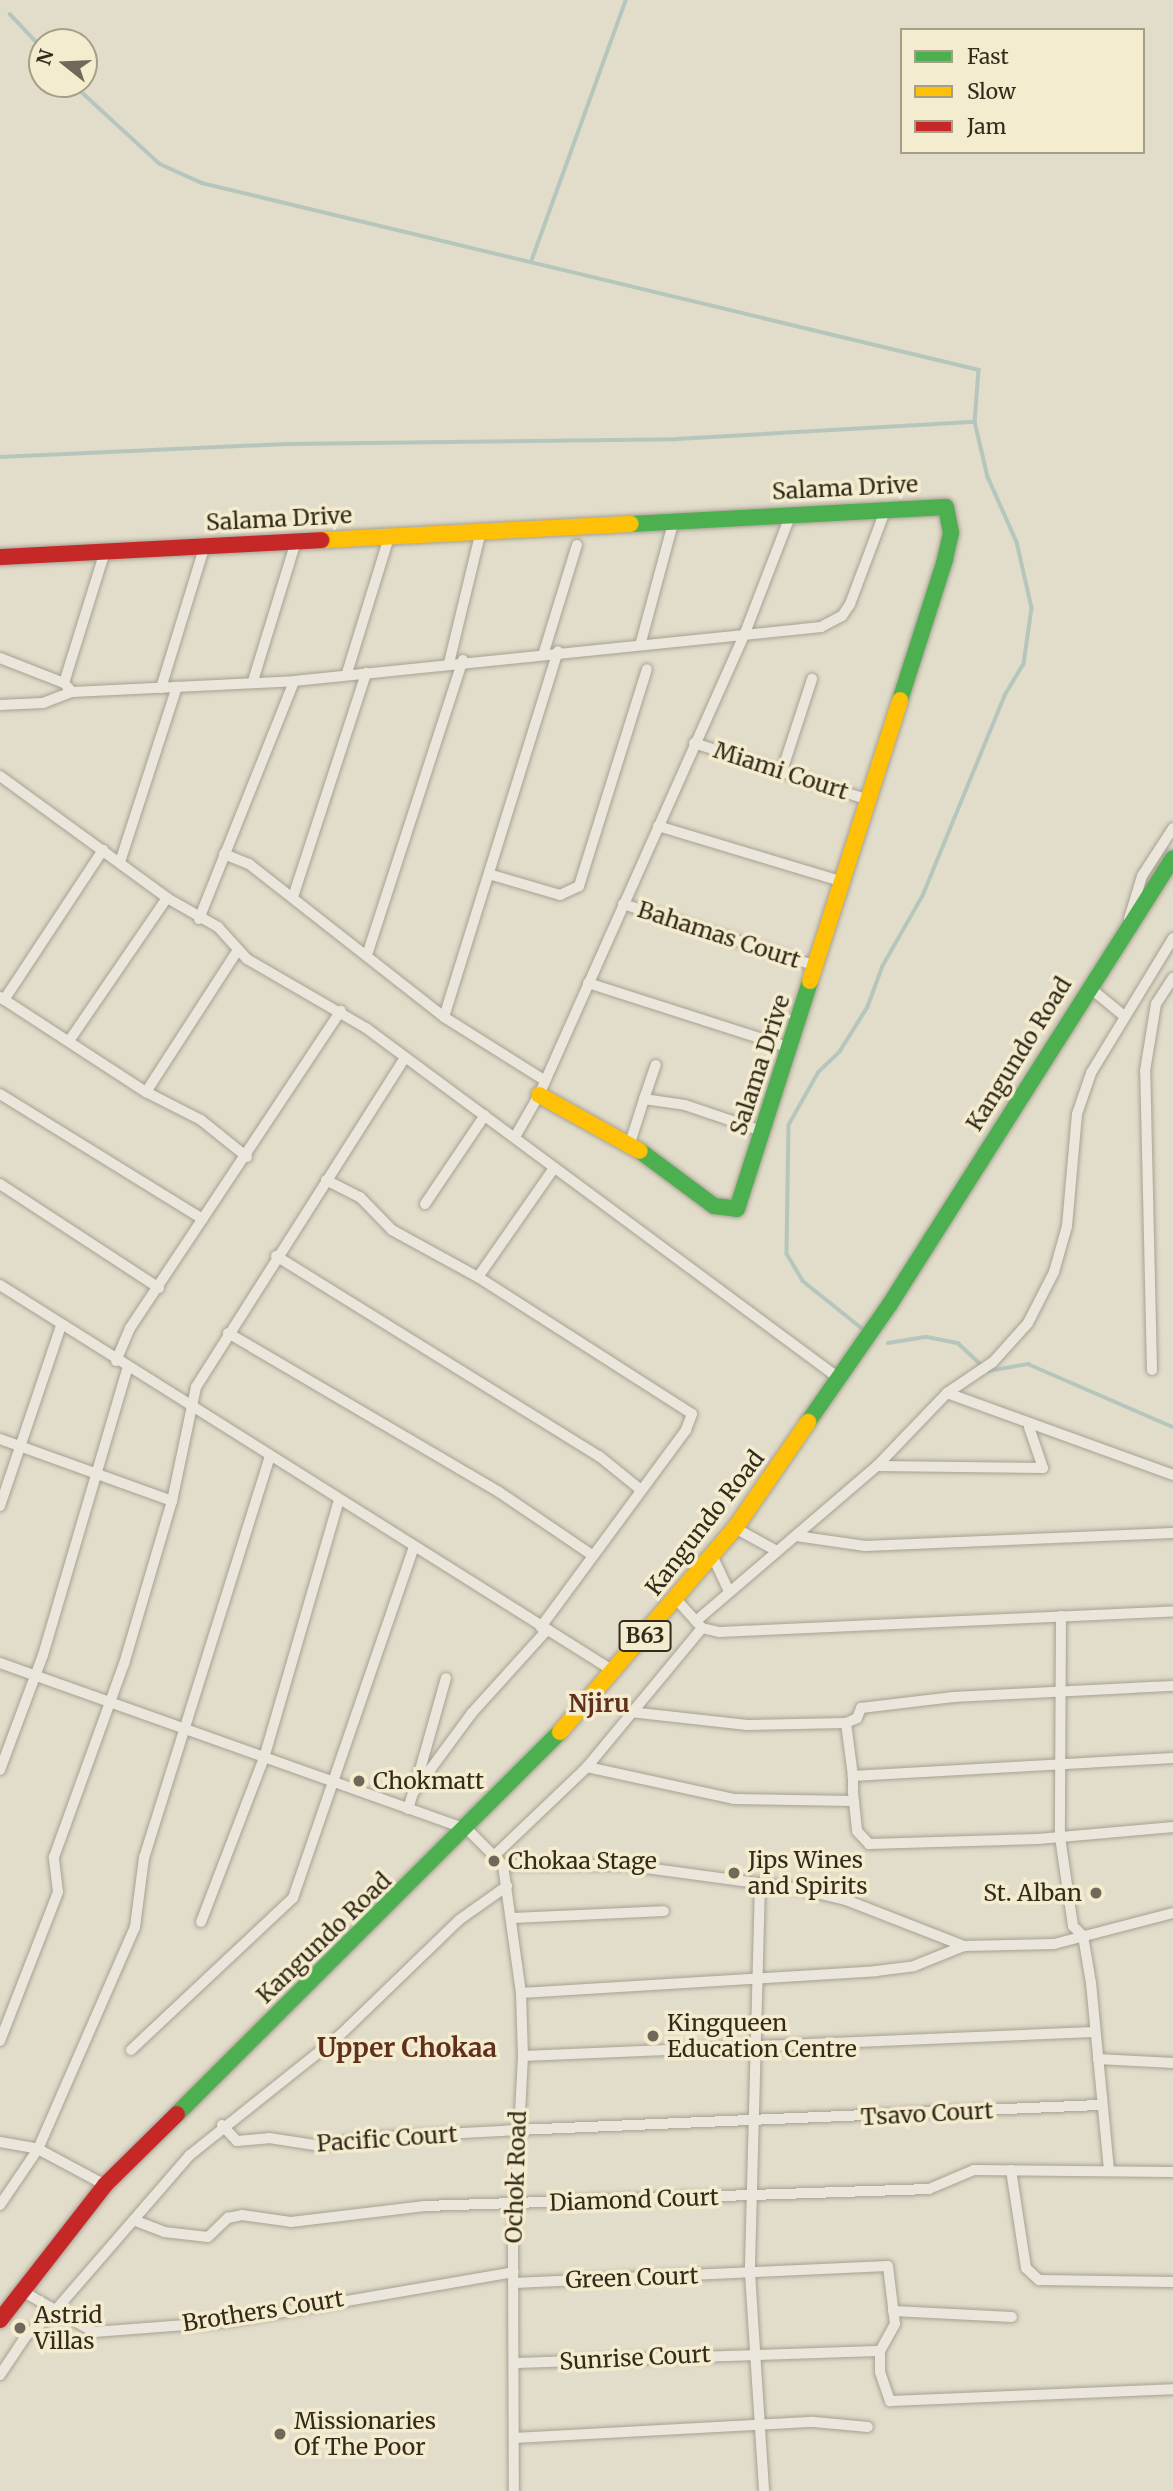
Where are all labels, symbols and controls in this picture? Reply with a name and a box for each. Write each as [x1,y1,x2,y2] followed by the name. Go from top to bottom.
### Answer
[28,28,98,98] north arrow
[900,28,1145,154] legend
[967,43,1009,70] text: Fast
[31,46,59,68] text: N
[967,78,1016,105] text: Slow
[967,113,1006,140] text: Jam
[771,470,919,506] street label: Salama Drive
[205,501,353,537] street label: Salama Drive
[710,736,852,806] street label: Miami Court
[634,896,804,974] street label: Bahamas Court
[961,972,1077,1136] street label: Kangundo Road
[724,991,796,1139] street label: Salama Drive
[640,1445,770,1601] street label: Kangundo Road
[617,1618,673,1654] road number: B63
[568,1690,630,1718] district label: Njiru
[373,1767,484,1795] place label: Chokmatt
[351,1773,367,1789] marker: Chokmatt
[748,1846,868,1900] place label: Jips Wines and Spirits
[508,1847,657,1875] place label: Chokaa Stage
[486,1853,502,1869] marker: Chokaa Stage
[726,1865,742,1881] marker: Jips Wines and Spirits
[251,1867,397,2009] street label: Kangundo Road
[983,1879,1082,1907] place label: St. Alban
[1088,1885,1104,1901] marker: St. Alban
[667,2009,857,2063] place label: Kingqueen Education Centre
[645,2028,661,2044] marker: Kingqueen Education Centre
[317,2032,497,2064] district label: Upper Chokaa
[860,2097,994,2131] street label: Tsavo Court
[500,2110,532,2244] street label: Ochok Road
[316,2120,458,2158] street label: Pacific Court
[549,2183,719,2217] street label: Diamond Court
[565,2262,699,2294] street label: Green Court
[180,2285,346,2337] street label: Brothers Court
[34,2301,102,2355] place label: Astrid Villas
[12,2320,28,2336] marker: Astrid Villas
[559,2340,711,2376] street label: Sunrise Court
[294,2407,436,2461] place label: Missionaries Of The Poor
[272,2426,288,2442] marker: Missionaries Of The Poor

